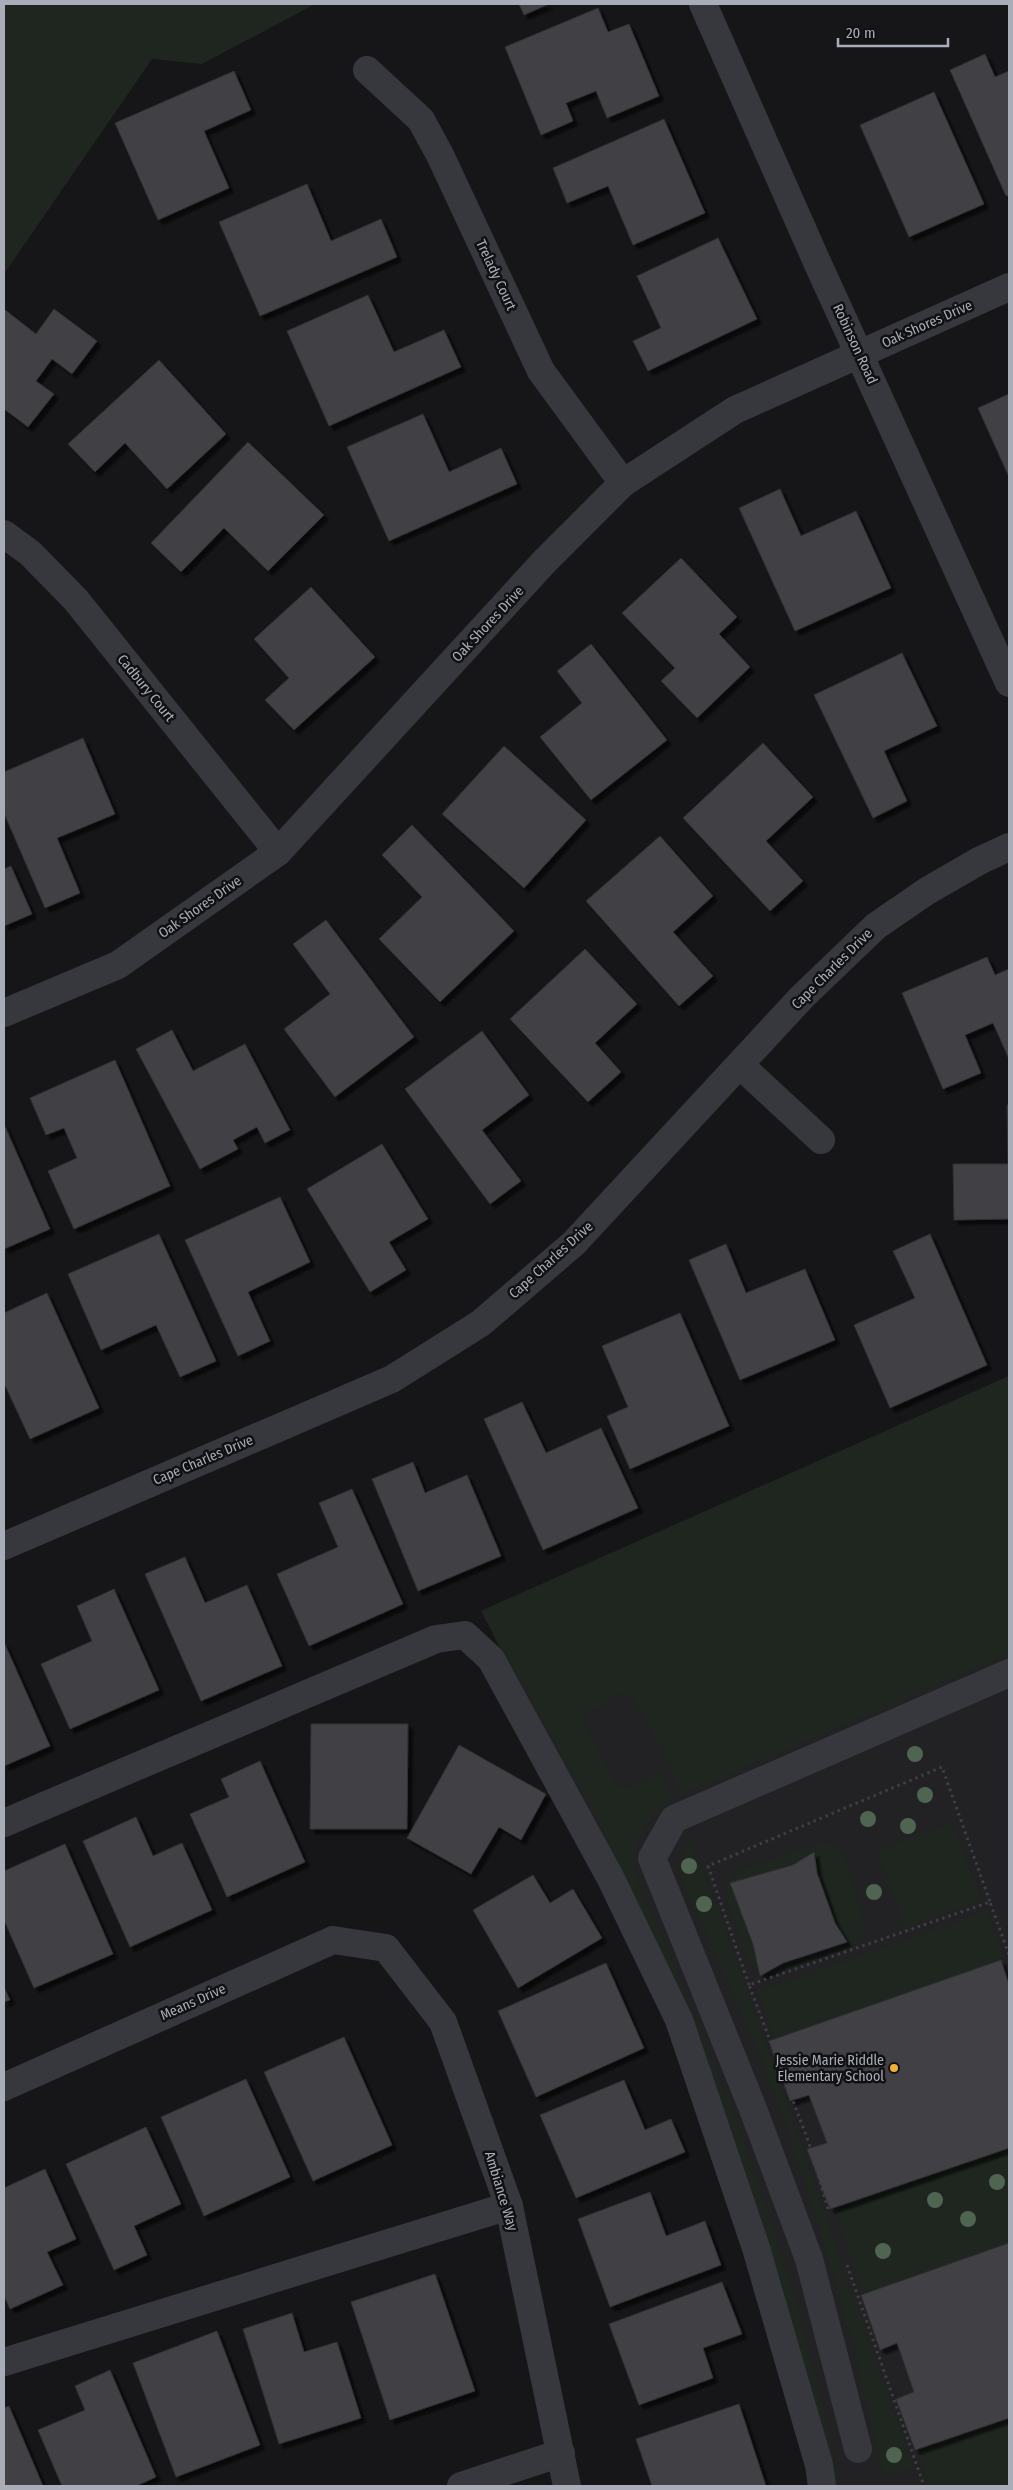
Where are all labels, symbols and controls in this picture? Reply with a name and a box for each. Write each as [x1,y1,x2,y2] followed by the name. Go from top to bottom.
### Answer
[838,15,948,47] scale bar
[846,24,876,42] text: 20 m
[472,237,520,313] street label: Trelady Court
[879,296,975,352] street label: Oak Shores Drive
[829,301,881,387] street label: Robinson Road
[449,583,527,665] street label: Oak Shores Drive
[114,651,179,725] street label: Cadbury Court
[155,872,245,942] street label: Oak Shores Drive
[788,925,876,1013] street label: Cape Charles Drive
[506,1218,597,1302] street label: Cape Charles Drive
[150,1431,256,1489] street label: Cape Charles Drive
[158,1980,228,2024] street label: Means Drive
[776,2052,884,2085] place label: Jessie Marie Riddle Elementary School
[888,2062,900,2074] marker: Jessie Marie Riddle Elementary School
[481,2149,521,2234] street label: Ambiance Way

